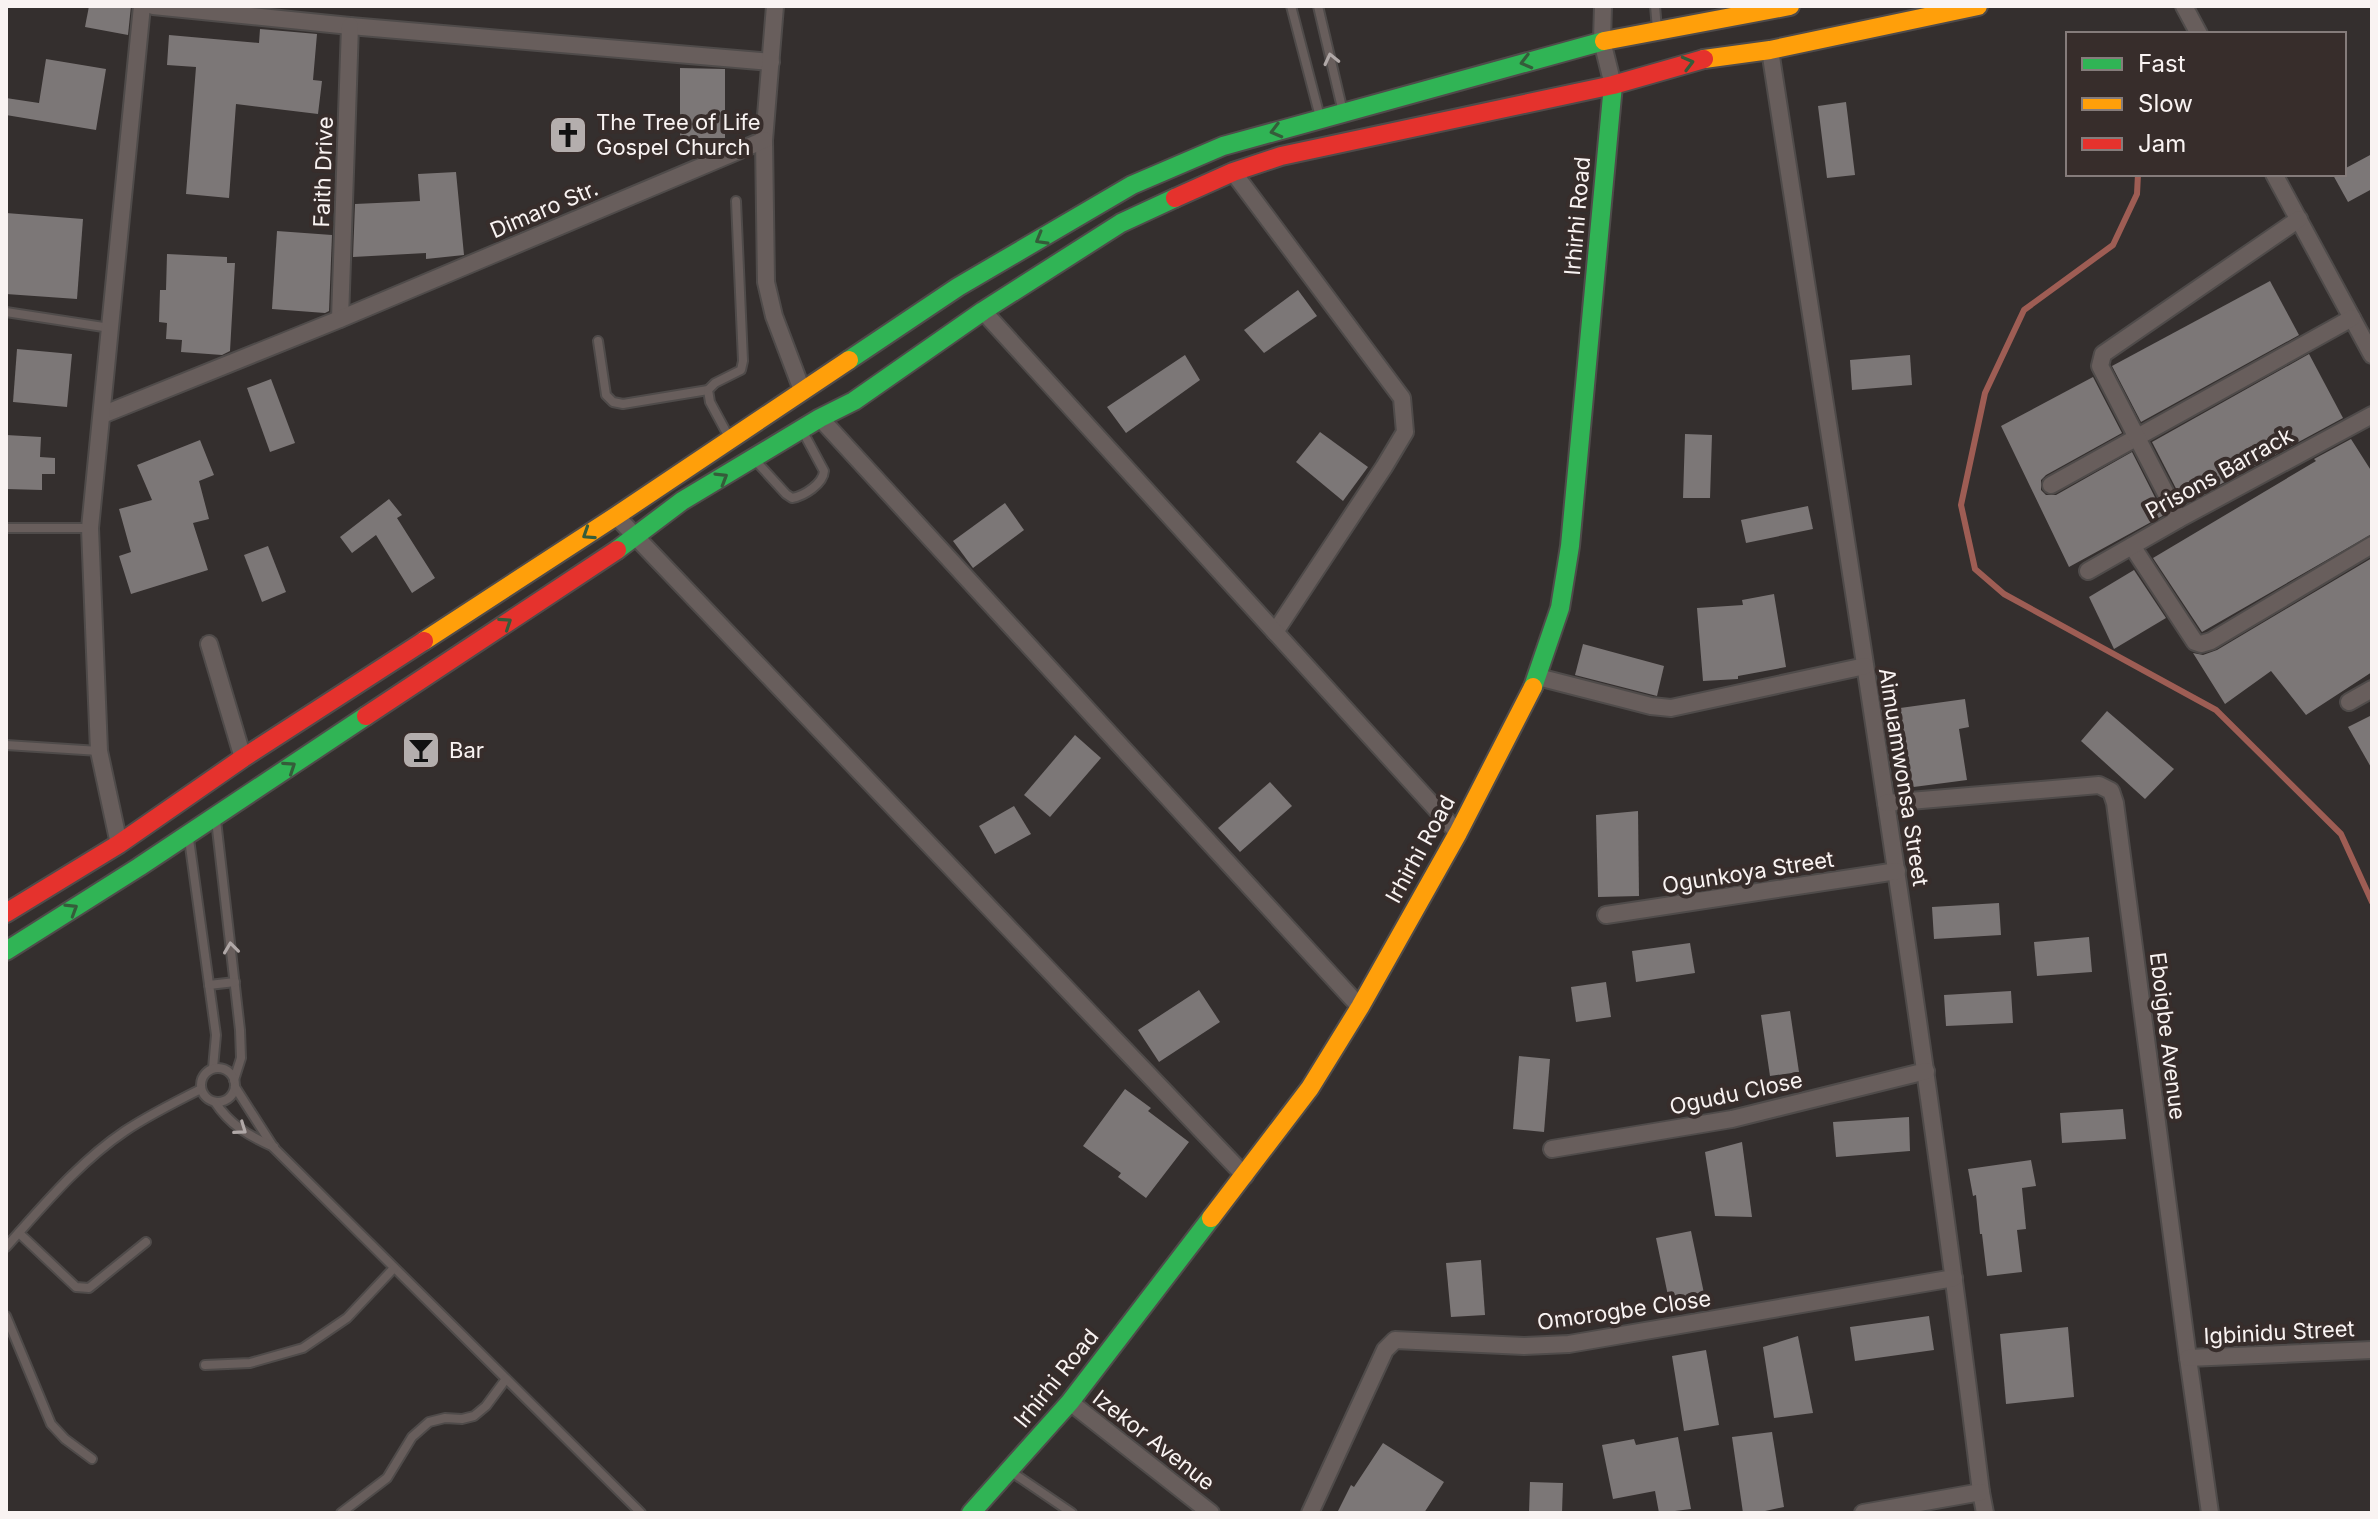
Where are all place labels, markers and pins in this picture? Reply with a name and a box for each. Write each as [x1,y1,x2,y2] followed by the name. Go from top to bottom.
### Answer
[596,109,761,160] place label: The Tree of Life Gospel Church
[547,114,589,156] church icon: The Tree of Life Gospel Church
[400,729,442,771] bar icon: Bar
[449,737,484,763] place label: Bar

